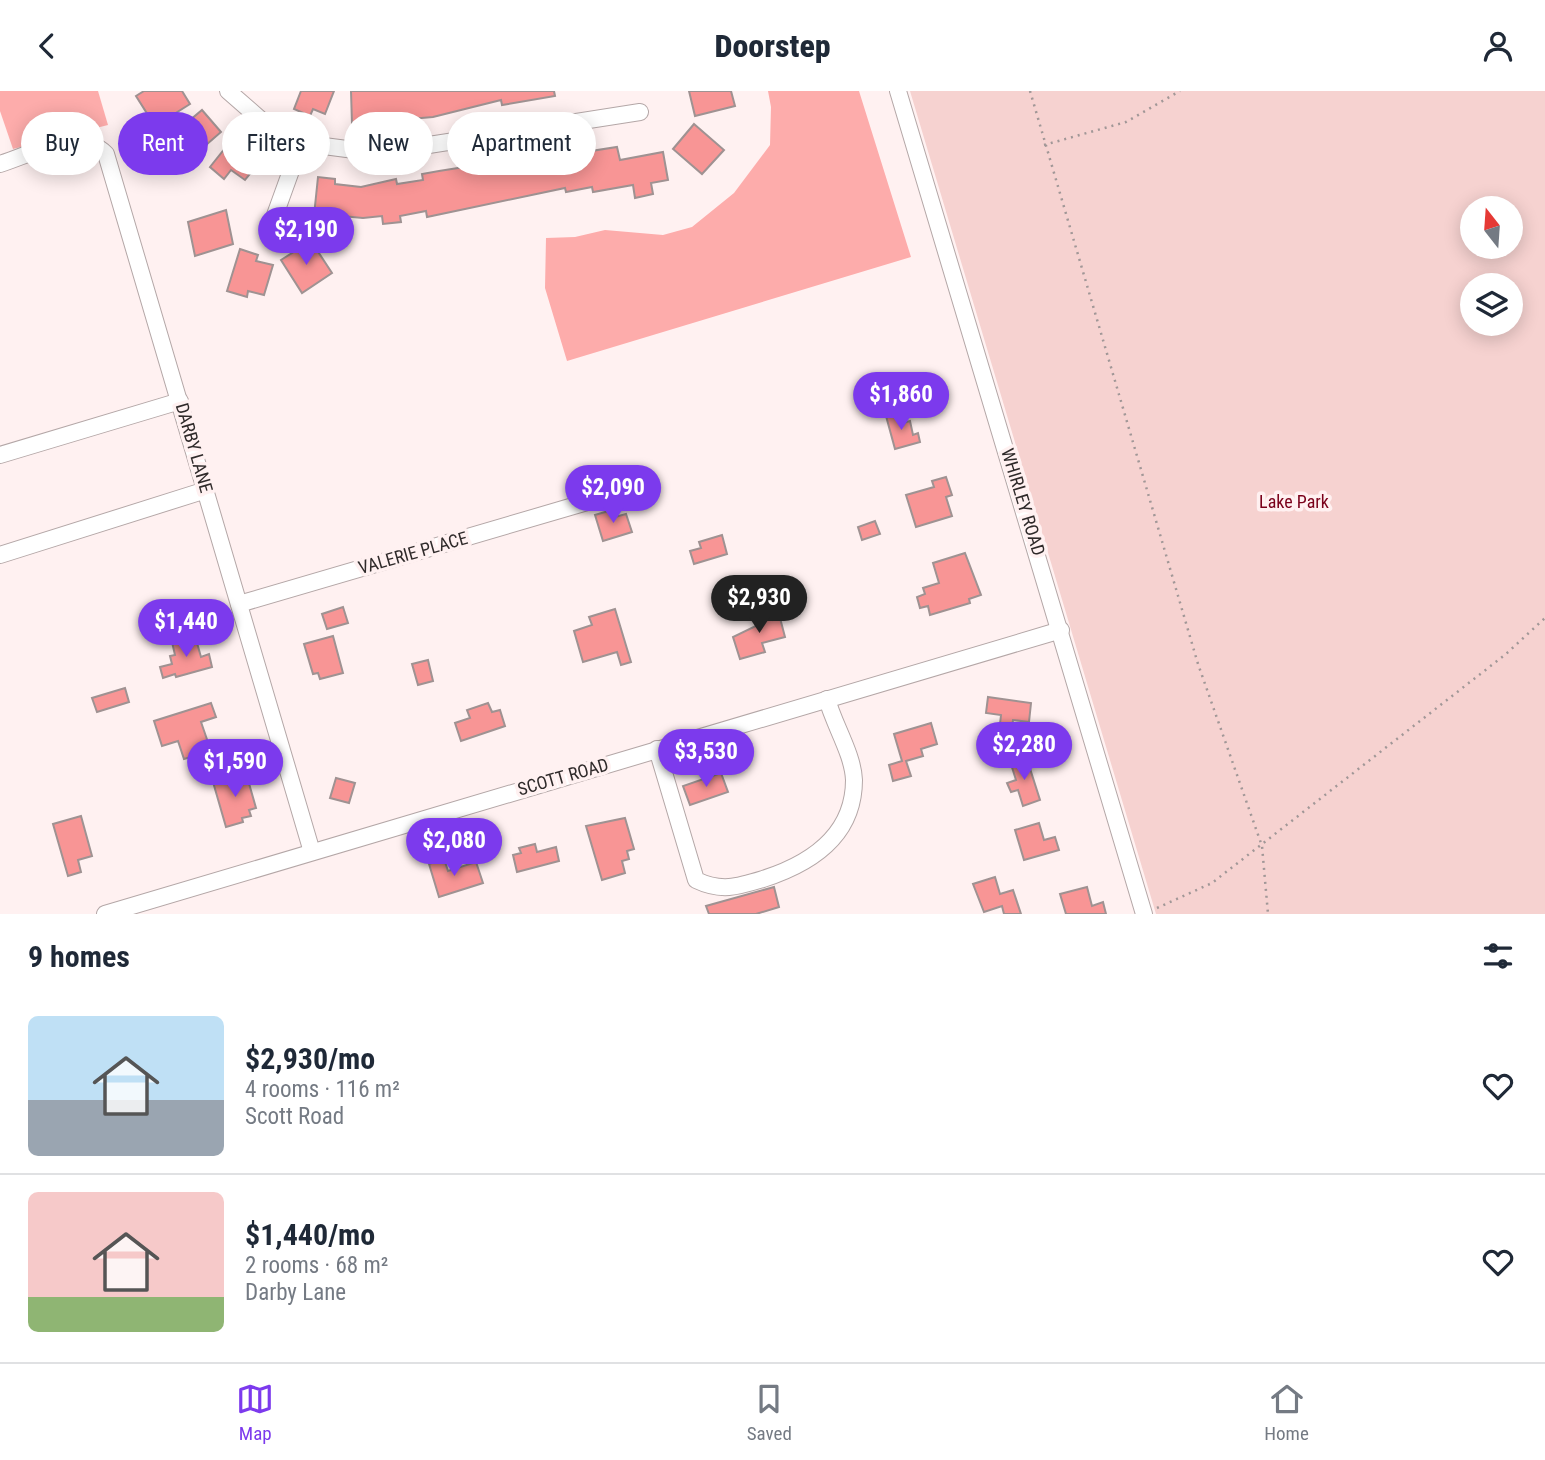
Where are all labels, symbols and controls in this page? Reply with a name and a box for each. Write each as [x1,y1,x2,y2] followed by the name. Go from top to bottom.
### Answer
[28,27,66,65] icon: back
[714,27,831,65] text: Doorstep
[1479,27,1517,65] icon: person
[21,112,104,175] chip: Buy
[118,112,208,175] chip: Rent
[222,112,330,175] chip: Filters
[344,112,433,175] chip: New
[447,112,596,175] chip: Apartment
[1460,196,1522,259] north arrow
[1460,196,1523,336] map controls
[249,207,363,267] pin: $2,190
[274,216,338,243] text: $2,190
[1460,273,1523,336] button: layers
[844,373,958,432] pin: $1,860
[869,381,933,408] text: $1,860
[172,401,217,495] street label: DARBY LANE
[997,446,1050,558] street label: WHIRLEY ROAD
[556,465,670,525] pin: $2,090
[581,474,645,501] text: $2,090
[1259,491,1329,512] park label: Lake Park
[356,527,470,578] street label: VALERIE PLACE
[702,575,816,635] pin: $2,930
[727,584,791,611] text: $2,930
[129,599,243,659] pin: $1,440
[154,608,218,635] text: $1,440
[967,723,1081,782] pin: $2,280
[649,729,763,789] pin: $3,530
[992,731,1056,758] text: $2,280
[674,738,738,765] text: $3,530
[178,739,292,799] pin: $1,590
[203,748,267,775] text: $1,590
[515,754,611,800] street label: SCOTT ROAD
[397,819,511,878] pin: $2,080
[422,827,486,854] text: $2,080
[1479,937,1517,975] icon: filters
[28,939,130,974] text: 9 homes
[245,1041,375,1076] text: $2,930/mo
[84,1044,168,1128] icon: home
[1479,1067,1517,1105] icon: heart
[245,1076,400,1103] text: 4 rooms · 116 m²
[245,1103,344,1130] text: Scott Road
[245,1217,375,1252] text: $1,440/mo
[84,1220,168,1304] icon: home
[1479,1243,1517,1281] icon: heart
[245,1252,388,1279] text: 2 rooms · 68 m²
[245,1279,346,1306] text: Darby Lane
[236,1380,274,1445] tab: Map
[747,1380,792,1445] tab: Saved
[1264,1380,1309,1445] tab: Home

